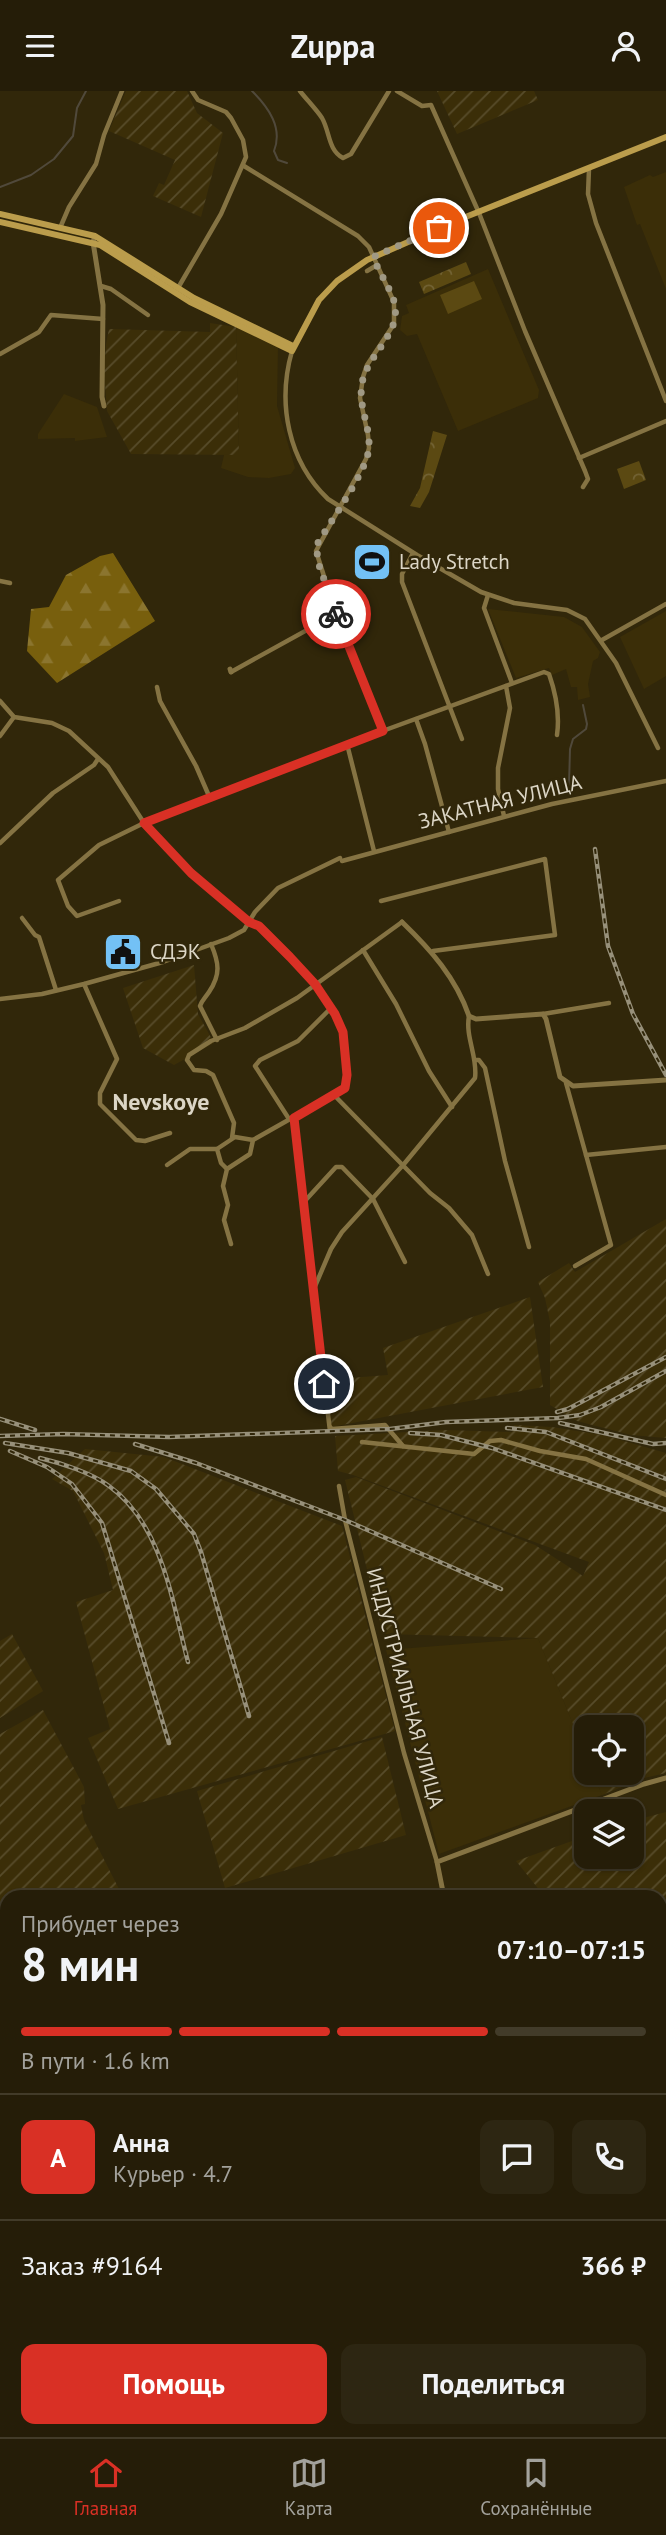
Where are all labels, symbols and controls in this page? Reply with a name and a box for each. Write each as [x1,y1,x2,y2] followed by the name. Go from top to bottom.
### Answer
[291,25,375,67] text: Zuppa
[21,27,59,65] icon: menu
[607,27,645,65] icon: person
[409,198,469,258] pin
[420,209,458,247] icon: bag
[351,541,393,583] sports icon: Lady Stretch
[399,548,510,575] place label: Lady Stretch
[301,579,371,649] courier
[317,595,355,633] icon: bike
[415,768,585,835] street label: ЗАКАТНАЯ УЛИЦА
[102,931,144,973] public building icon: СДЭК
[150,938,201,965] place label: СДЭК
[113,1086,209,1117] district label: Nevskoye
[294,1354,354,1414] pin
[305,1365,343,1403] icon: home
[360,1565,451,1812] street label: ИНДУСТРИАЛЬНАЯ УЛИЦА
[574,1715,644,1869] map controls
[574,1715,644,1785] button: locate
[574,1799,644,1869] button: layers
[21,1909,180,1938] text: Прибудет через
[497,1933,646,1966] text: 07:10–07:15
[21,1934,139,1994] text: 8 мин
[21,2046,170,2075] text: В пути · 1.6 km
[480,2120,554,2194] button: chat
[572,2120,646,2194] button: phone
[113,2126,170,2159] text: Анна
[50,2141,66,2174] text: А
[113,2159,233,2188] text: Курьер · 4.7
[21,2249,163,2282] text: Заказ #9164
[580,2249,646,2282] text: 366 ₽
[21,2344,327,2424] button: Помощь
[341,2344,646,2424] button: Поделиться
[74,2454,137,2520] tab: Главная
[285,2454,333,2520] tab: Карта
[480,2454,592,2520] tab: Сохранённые

